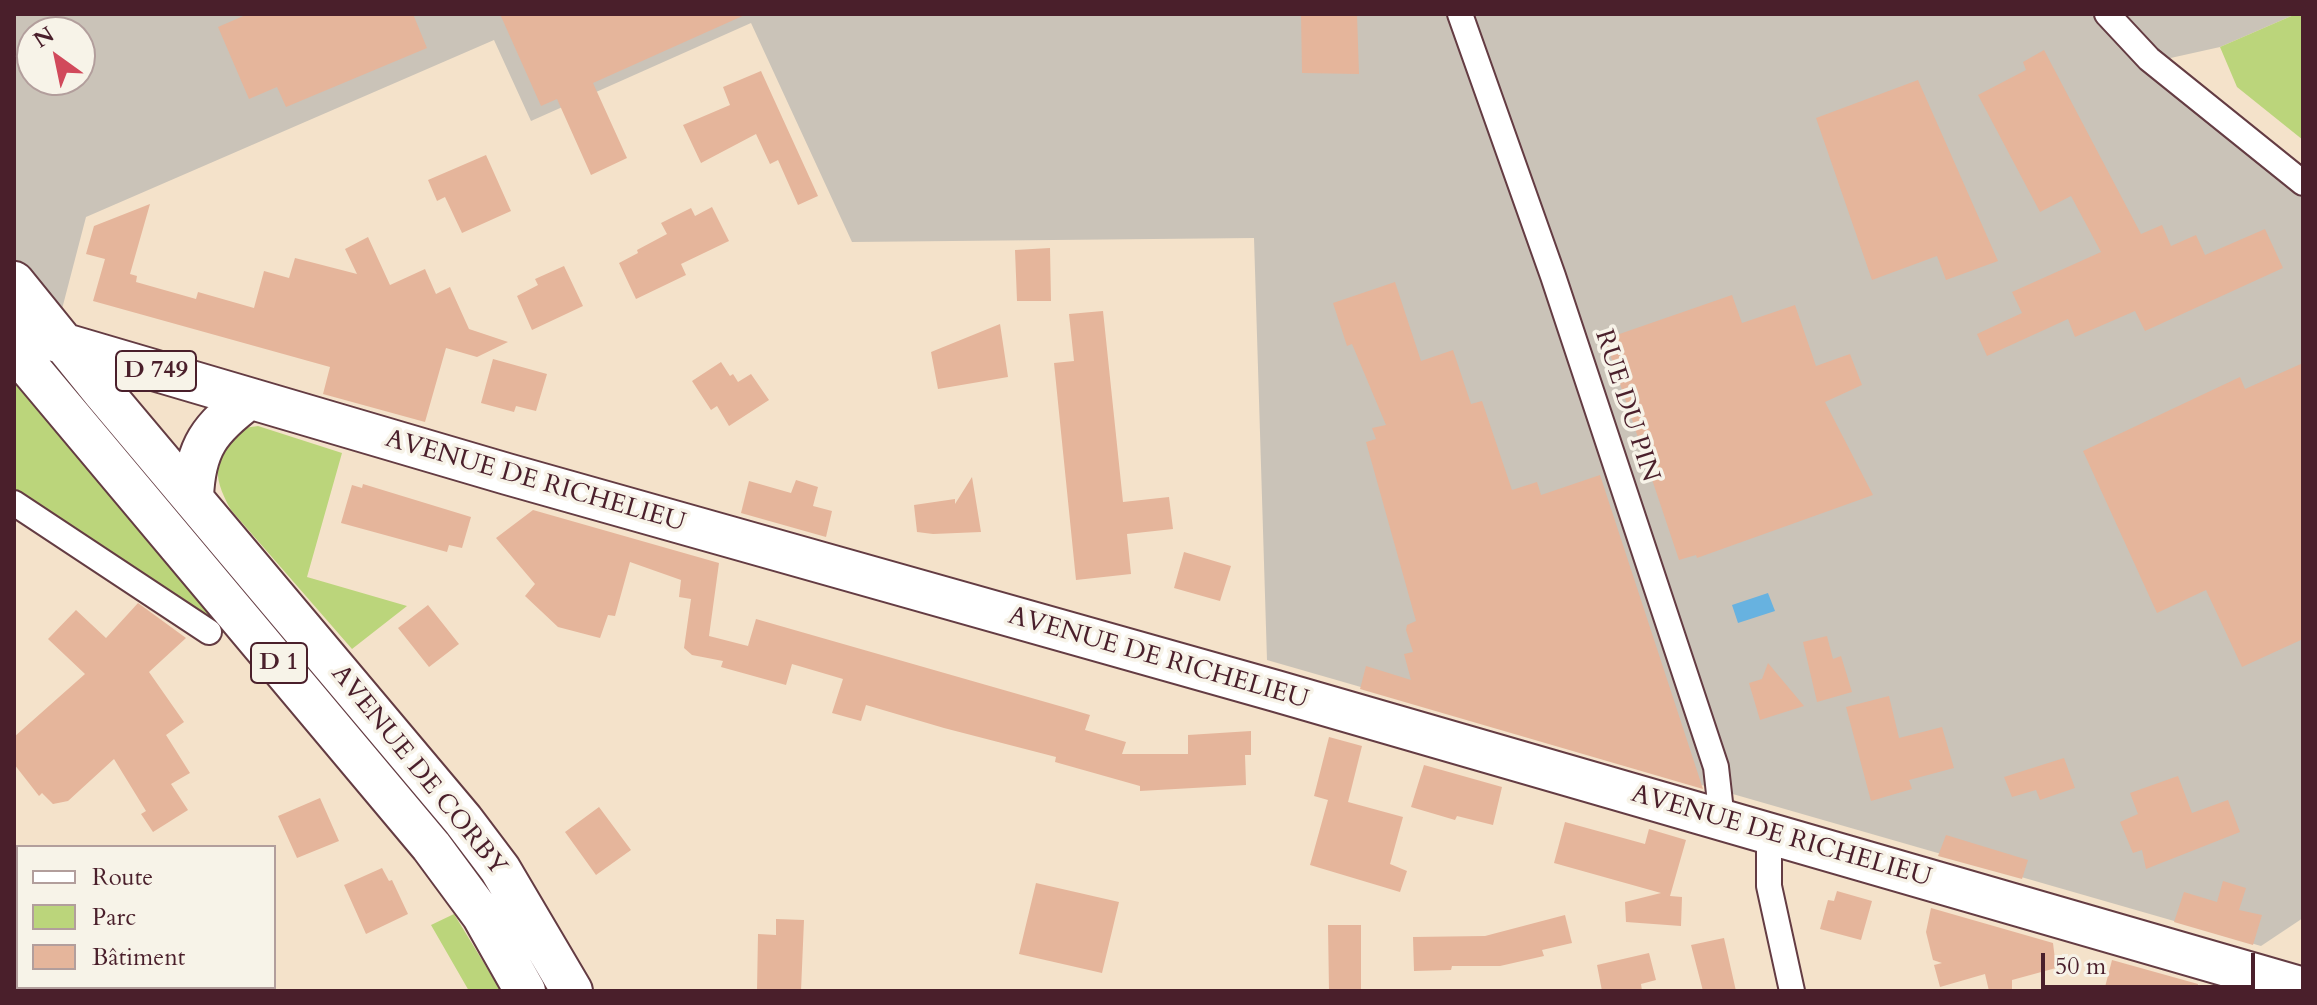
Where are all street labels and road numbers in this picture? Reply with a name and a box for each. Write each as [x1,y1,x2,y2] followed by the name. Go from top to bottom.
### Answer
[1587,326,1665,486] street label: RUE DU PIN
[116,351,196,391] road number: D 749
[381,424,689,540] street label: AVENUE DE RICHELIEU
[1004,601,1312,717] street label: AVENUE DE RICHELIEU
[251,643,307,683] road number: D 1
[324,660,512,882] street label: AVENUE DE CORBY
[1627,779,1935,895] street label: AVENUE DE RICHELIEU

